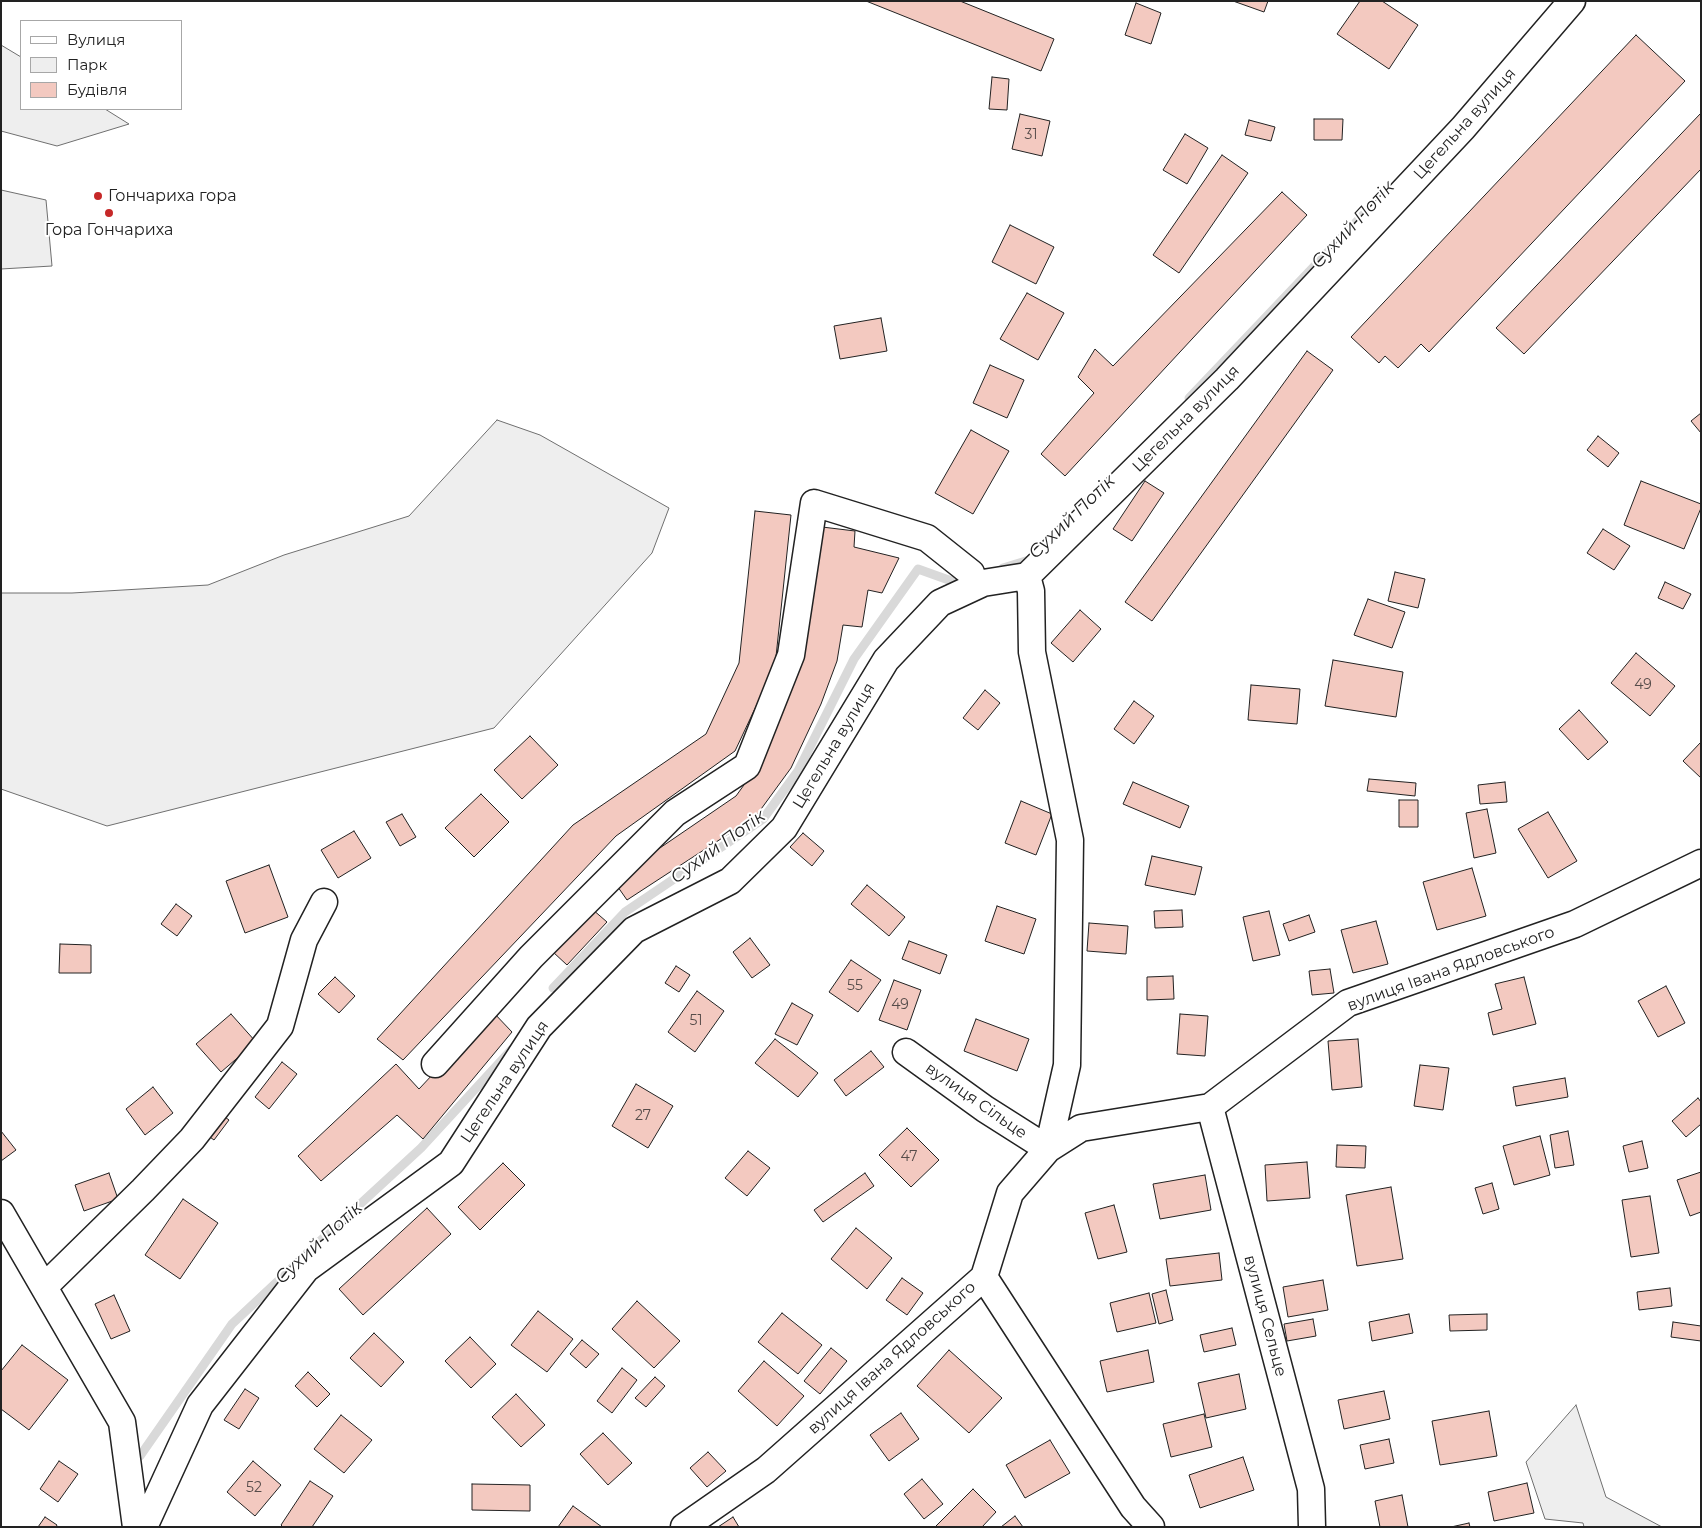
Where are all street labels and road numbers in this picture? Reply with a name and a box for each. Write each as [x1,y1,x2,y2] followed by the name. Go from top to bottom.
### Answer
[1410,64,1520,184] street label: Цегельна вулиця
[1129,362,1243,476] street label: Цегельна вулиця
[789,680,879,812] street label: Цегельна вулиця
[1345,922,1557,1016] street label: вулиця Івана Ядловського
[457,1017,553,1147] street label: Цегельна вулиця
[921,1059,1031,1143] street label: вулиця Сільце
[1240,1253,1290,1379] street label: вулиця Сельце
[804,1277,980,1439] street label: вулиця Івана Ядловського

